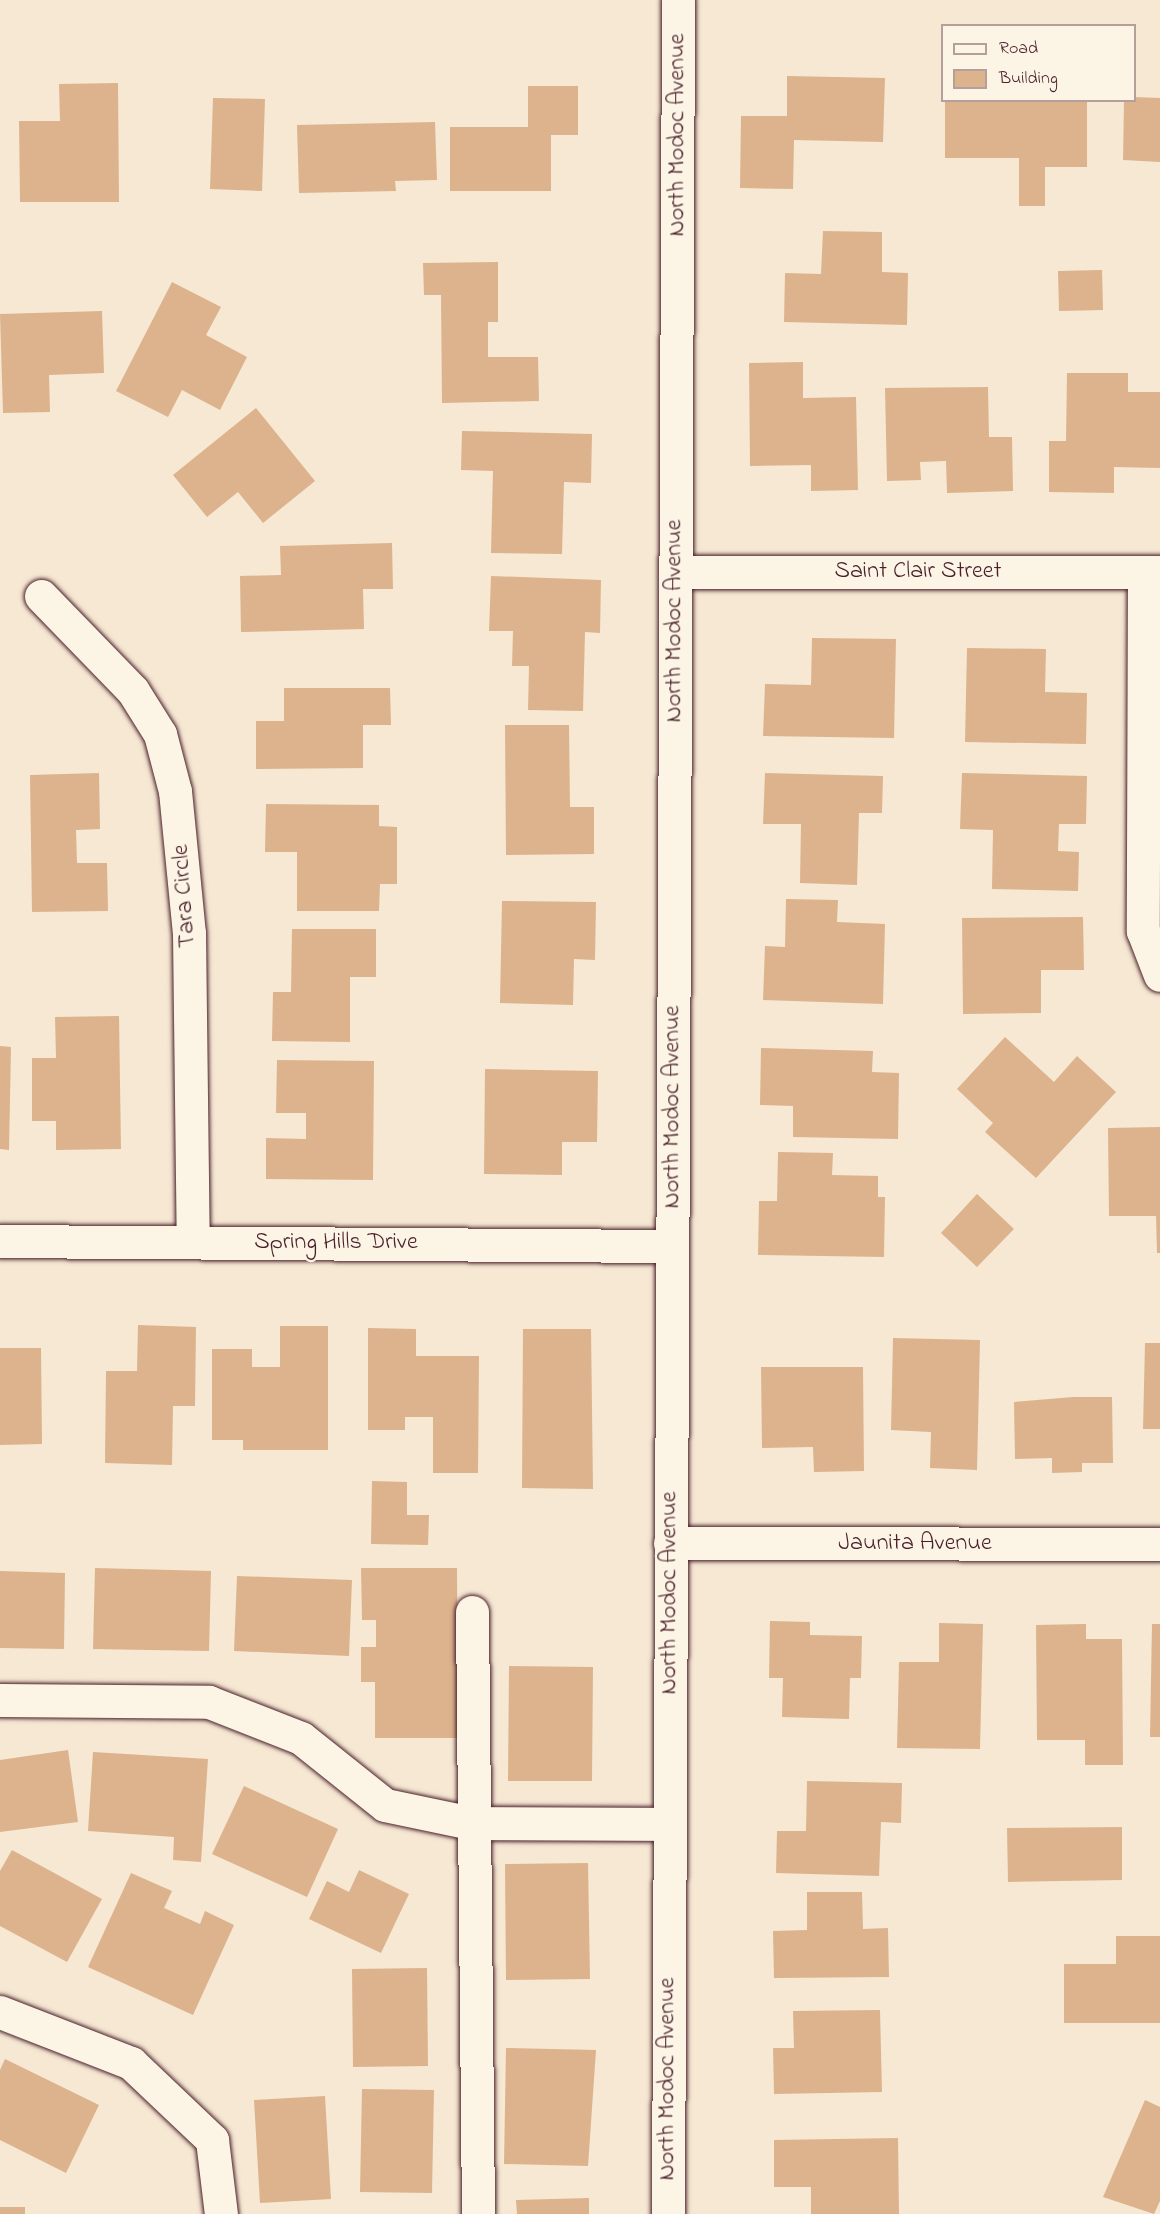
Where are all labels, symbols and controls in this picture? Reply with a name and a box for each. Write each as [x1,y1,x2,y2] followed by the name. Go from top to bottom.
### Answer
[941,24,1136,102] legend
[664,33,692,237] street label: North Modoc Avenue
[999,36,1038,62] text: Road
[999,66,1058,92] text: Building
[661,519,689,723] street label: North Modoc Avenue
[835,558,1001,586] street label: Saint Clair Street
[167,843,203,949] street label: Tara Circle
[659,1005,687,1209] street label: North Modoc Avenue
[254,1229,418,1257] street label: Spring Hills Drive
[656,1491,684,1695] street label: North Modoc Avenue
[838,1530,992,1558] street label: Jaunita Avenue
[654,1977,682,2181] street label: North Modoc Avenue

